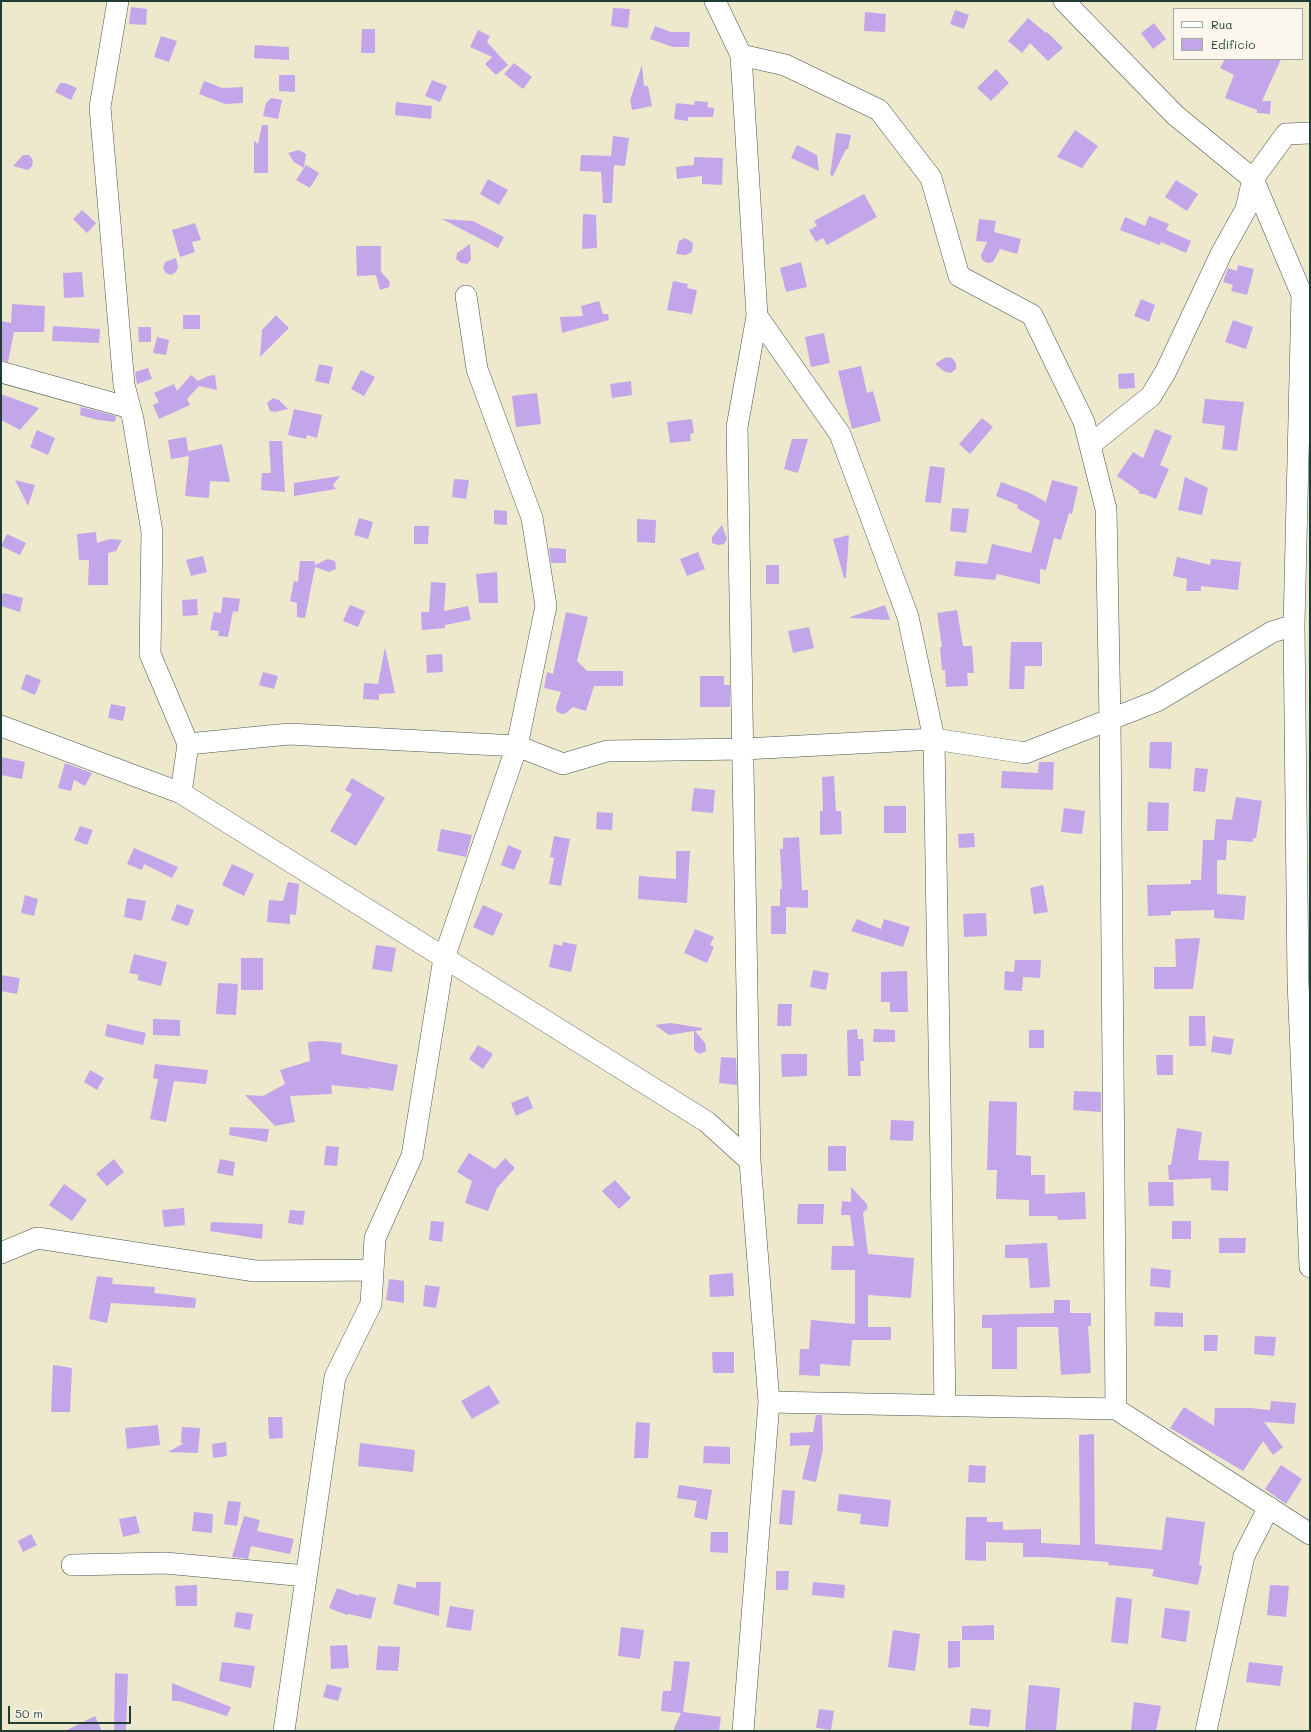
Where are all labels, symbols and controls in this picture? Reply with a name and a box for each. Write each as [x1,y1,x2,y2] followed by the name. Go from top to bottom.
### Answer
[1173,8,1303,60] legend
[1211,16,1233,32] text: Rua
[1211,36,1255,52] text: Edifício
[10,1698,133,1724] scale bar
[15,1705,43,1721] text: 50 m

